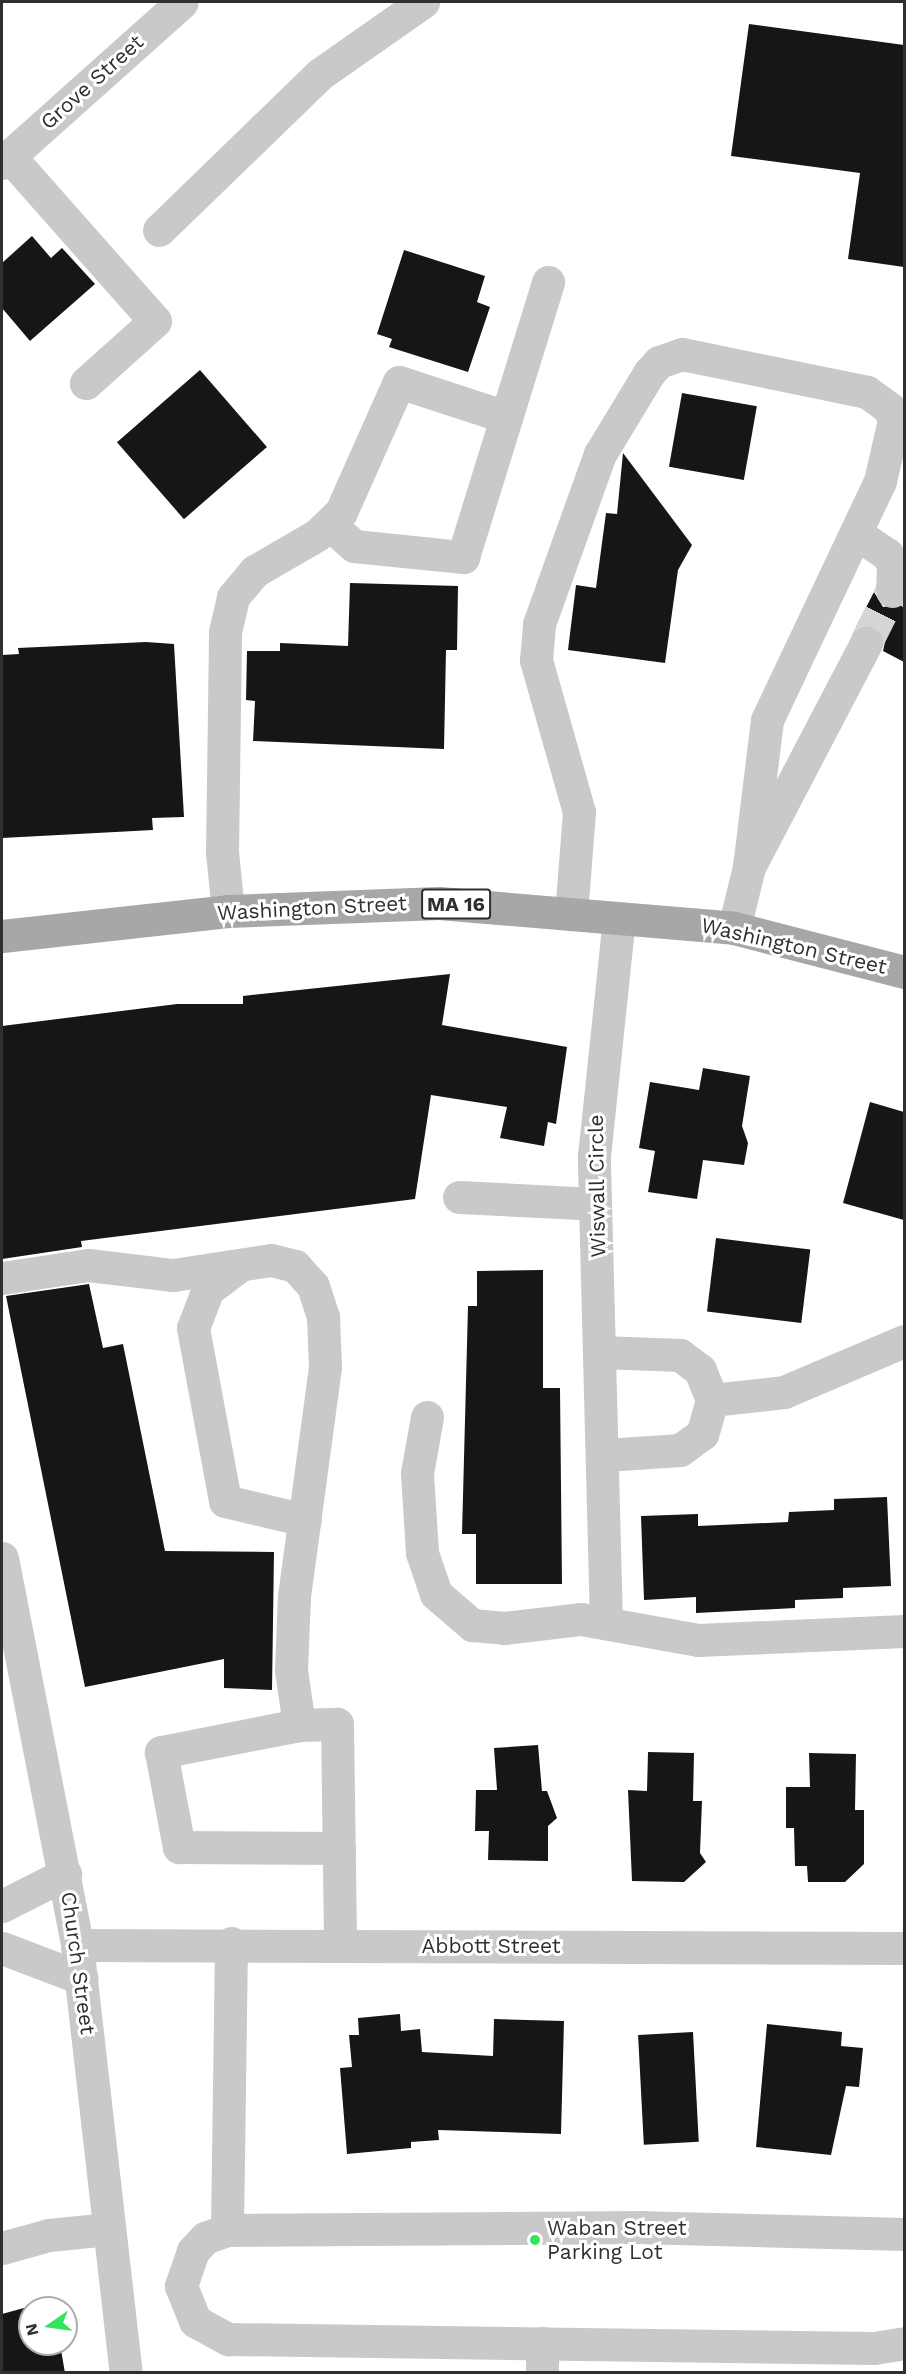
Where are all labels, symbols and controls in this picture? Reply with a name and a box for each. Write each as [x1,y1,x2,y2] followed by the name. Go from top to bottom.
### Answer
[35,29,149,135] street label: Grove Street
[420,887,492,921] road number: MA 16
[217,890,407,926] street label: Washington Street
[699,912,889,980] street label: Washington Street
[583,1114,611,1258] street label: Wiswall Circle
[56,1890,100,2036] street label: Church Street
[421,1933,561,1959] street label: Abbott Street
[547,2215,687,2265] place label: Waban Street Parking Lot
[528,2233,542,2247] marker: Waban Street Parking Lot
[18,2296,78,2356] north arrow
[21,2322,43,2338] text: N

